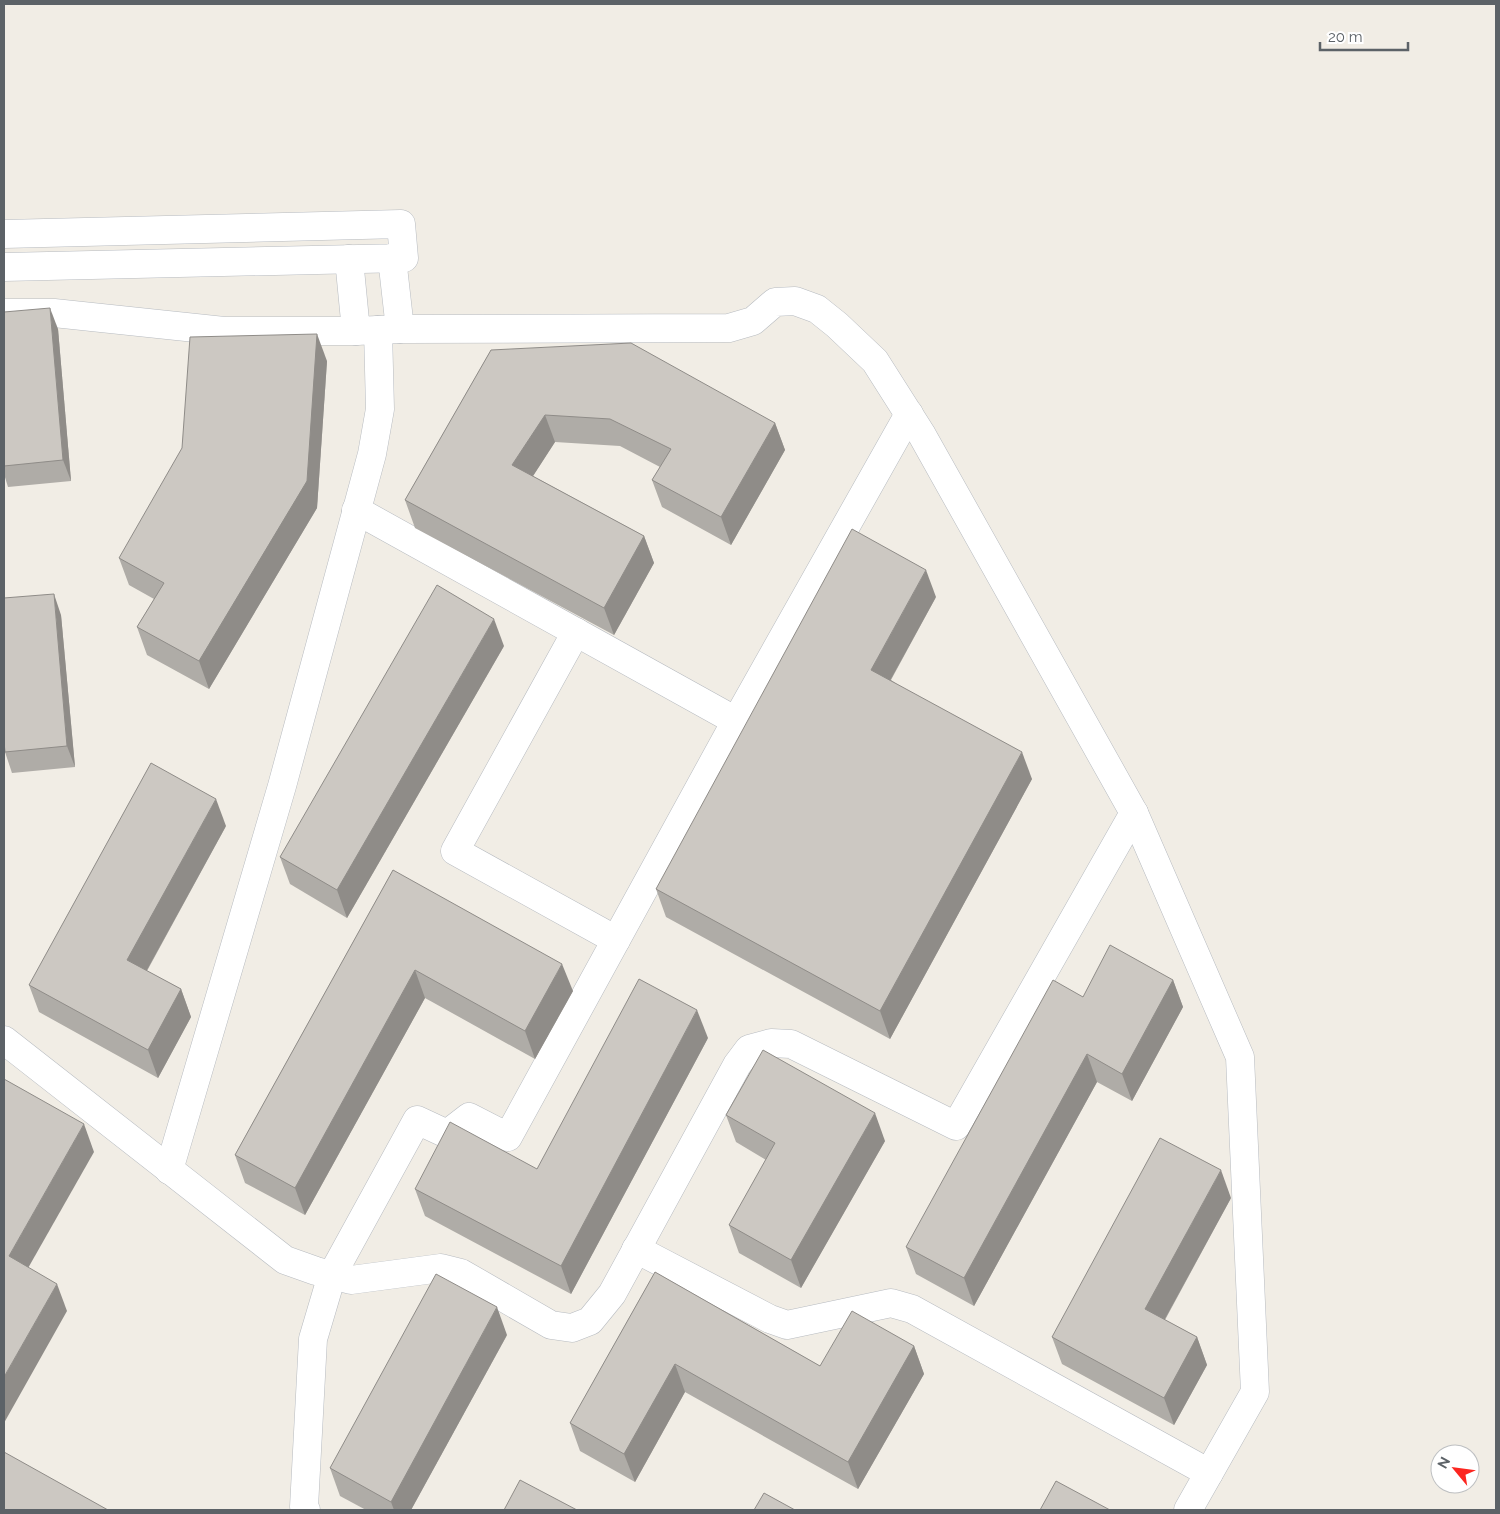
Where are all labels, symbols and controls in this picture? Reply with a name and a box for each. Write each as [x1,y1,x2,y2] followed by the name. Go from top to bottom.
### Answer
[1320,20,1408,52] scale bar
[1328,28,1363,46] text: 20 m
[1430,1444,1480,1494] north arrow
[1434,1454,1453,1471] text: N

